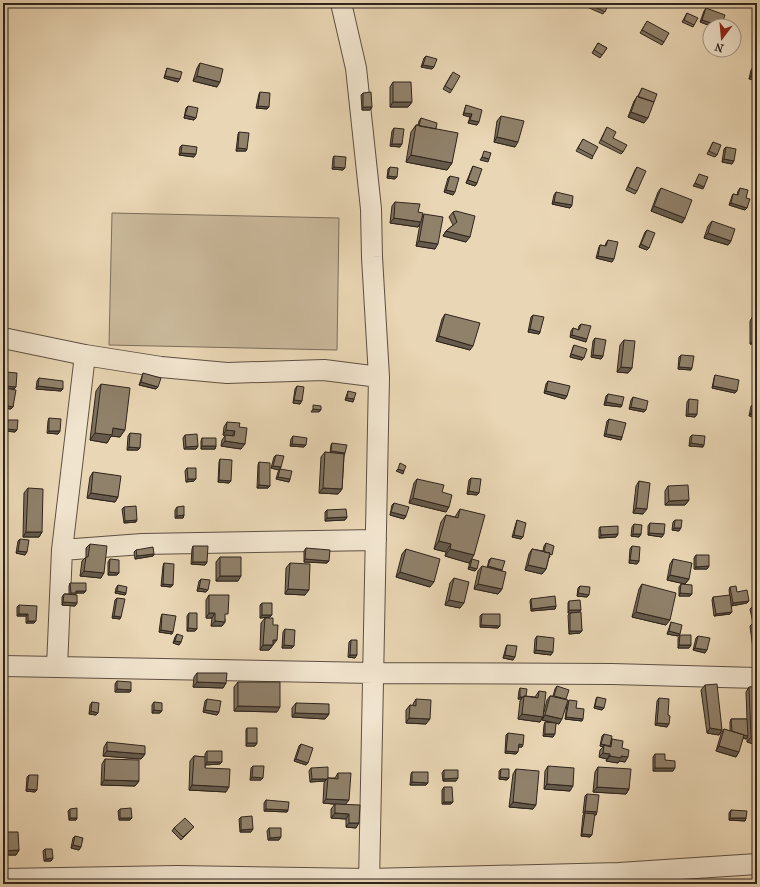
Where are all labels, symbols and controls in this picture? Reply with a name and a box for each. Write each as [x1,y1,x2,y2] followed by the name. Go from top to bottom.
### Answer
[702,18,742,58] north arrow
[713,40,725,55] text: N

